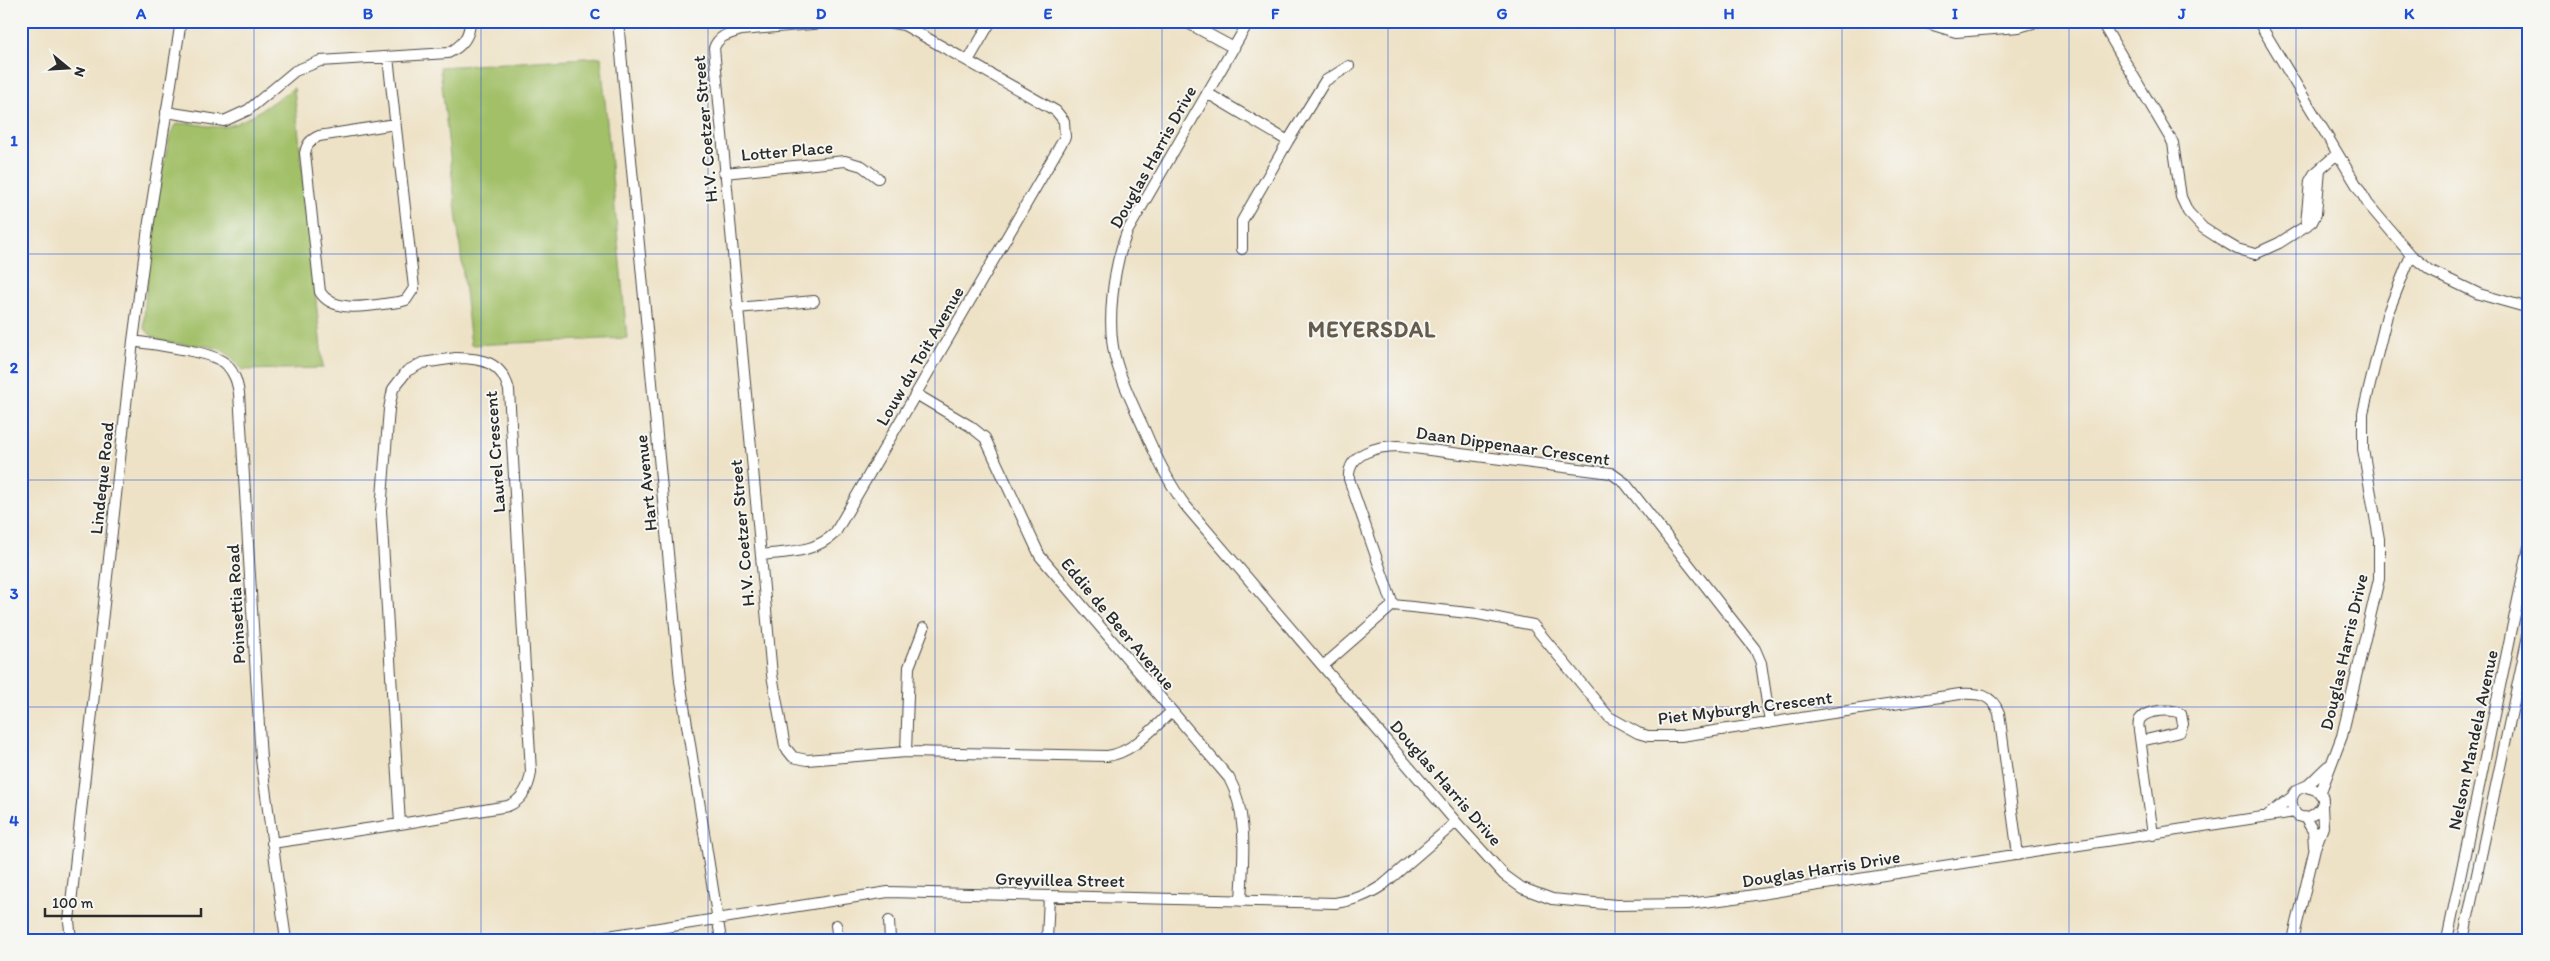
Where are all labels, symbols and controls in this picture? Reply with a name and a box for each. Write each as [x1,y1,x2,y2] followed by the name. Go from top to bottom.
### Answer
[135,4,147,23] text: A
[363,4,374,23] text: B
[590,4,601,23] text: C
[816,4,827,23] text: D
[1044,4,1053,23] text: E
[1271,4,1280,23] text: F
[1496,4,1508,23] text: G
[1723,4,1735,23] text: H
[1952,4,1958,23] text: I
[2177,4,2186,23] text: J
[2404,4,2415,23] text: K
[42,42,92,92] north arrow
[688,54,722,204] street label: H.V. Coetzer Street
[70,65,89,79] text: N
[1105,82,1201,232] street label: Douglas Harris Drive
[10,131,18,150] text: 1
[740,136,834,166] street label: Lotter Place
[871,282,969,430] street label: Louw du Toit Avenue
[1308,316,1436,343] district label: MEYERSDAL
[10,358,19,377] text: 2
[480,390,510,514] street label: Laurel Crescent
[85,421,119,535] street label: Lindeque Road
[1415,421,1612,471] street label: Daan Dippenaar Crescent
[630,434,662,532] street label: Hart Avenue
[725,458,759,608] street label: H.V. Coetzer Street
[222,543,250,665] street label: Poinsettia Road
[1056,553,1180,695] street label: Eddie de Beer Avenue
[2315,572,2373,732] street label: Douglas Harris Drive
[10,584,19,603] text: 3
[2443,648,2503,832] street label: Nelson Mandela Avenue
[1657,686,1834,730] street label: Piet Myburgh Crescent
[1385,715,1507,851] street label: Douglas Harris Drive
[9,811,19,830] text: 4
[1740,846,1902,892] street label: Douglas Harris Drive
[995,868,1125,892] street label: Greyvillea Street
[45,886,201,918] scale bar
[52,894,94,912] text: 100 m

